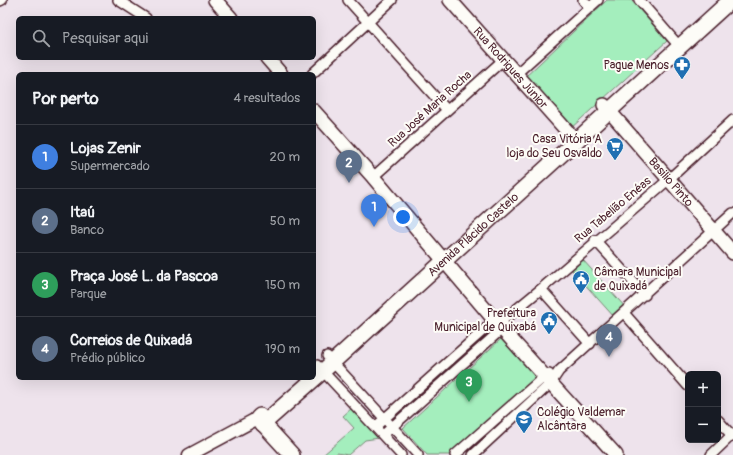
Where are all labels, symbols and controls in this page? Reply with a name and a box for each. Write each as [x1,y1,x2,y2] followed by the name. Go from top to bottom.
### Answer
[16,16,316,60] search box
[470,24,552,112] street label: Rua Rodrigues Júnior
[30,27,52,49] icon: search
[62,29,148,48] text: Pesquisar aqui
[672,55,692,80] pharmacy icon: Pague Menos
[604,58,670,73] place label: Pague Menos
[385,67,475,150] street label: Rua José Maria Rocha
[32,88,99,109] text: Por perto
[233,90,300,106] text: 4 resultados
[507,132,603,161] place label: Casa Vitória A loja do Seu Osvaldo
[605,136,625,161] supermarket icon: Casa Vitória A loja do Seu Osvaldo
[70,139,141,158] text: Lojas Zenir
[42,149,48,165] text: 1
[269,149,300,165] text: 20 m
[336,150,362,183] pin: 2
[645,154,697,210] street label: Basilio Pinto
[70,158,150,174] text: Supermercado
[572,173,655,246] street label: Rua Tabelião Enéas
[425,189,522,280] street label: Avenida Plácido Castelo
[361,194,387,227] pin: 1
[70,203,95,222] text: Itaú
[393,207,413,227] your location
[41,213,49,229] text: 2
[270,213,300,229] text: 50 m
[70,222,104,238] text: Banco
[594,265,682,294] place label: Câmara Municipal de Quixadá
[70,267,218,286] text: Praça José L. da Pascoa
[571,269,591,294] public building icon: Câmara Municipal de Quixadá
[41,277,49,293] text: 3
[265,277,300,293] text: 150 m
[70,286,106,302] text: Parque
[434,306,536,335] place label: Prefeitura Municipal de Quixabá
[539,310,559,335] public building icon: Prefeitura Municipal de Quixabá
[596,324,622,357] pin: 4
[70,331,192,350] text: Correios de Quixadá
[41,341,49,357] text: 4
[265,341,300,357] text: 190 m
[70,350,145,366] text: Prédio público
[456,369,482,402] pin: 3
[685,371,721,443] map controls
[685,371,721,407] button: +
[537,405,626,434] place label: Colégio Valdemar Alcântara
[685,407,721,443] button: −
[514,409,534,434] school or university icon: Colégio Valdemar Alcântara

